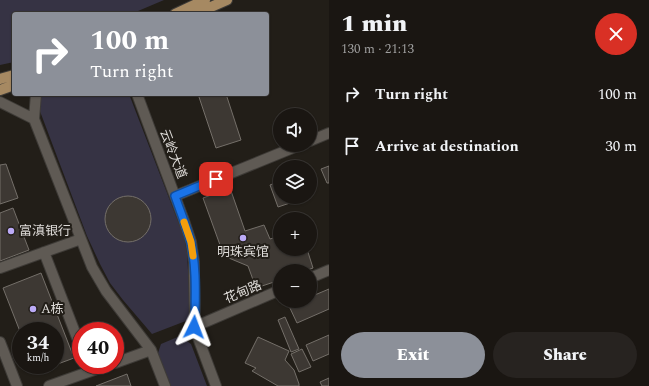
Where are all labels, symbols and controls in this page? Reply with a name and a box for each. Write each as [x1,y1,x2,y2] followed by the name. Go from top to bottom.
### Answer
[341,6,407,42] text: 1 min
[595,13,637,55] button: close
[90,19,169,62] text: 100 m
[24,28,76,80] icon: right
[341,39,414,59] text: 130 m · 21:13
[90,58,173,85] text: Turn right
[341,83,363,105] icon: right
[375,83,448,106] text: Turn right
[598,83,637,106] text: 100 m
[273,108,317,308] map controls
[273,108,317,152] button: sound
[154,126,192,182] street label: 云岭大道
[341,135,363,157] icon: arrive
[375,135,519,158] text: Arrive at destination
[605,135,637,158] text: 30 m
[273,160,317,204] button: layers
[199,162,233,196] pin
[205,168,227,190] icon: arrive
[273,212,317,256] button: +
[19,221,71,241] place label: 富滇银行
[6,226,16,236] marker: 富滇银行
[238,233,248,243] marker: 明珠宾馆
[217,242,269,262] place label: 明珠宾馆
[273,264,317,308] button: −
[221,275,265,309] street label: 花甸路
[41,299,64,319] place label: A栋
[28,304,38,314] marker: A栋
[173,306,215,348] position arrow
[72,322,124,374] speed limit sign: 40
[27,328,49,358] text: 34
[341,332,485,378] button: Exit
[493,332,637,378] button: Share
[27,350,49,366] text: km/h

